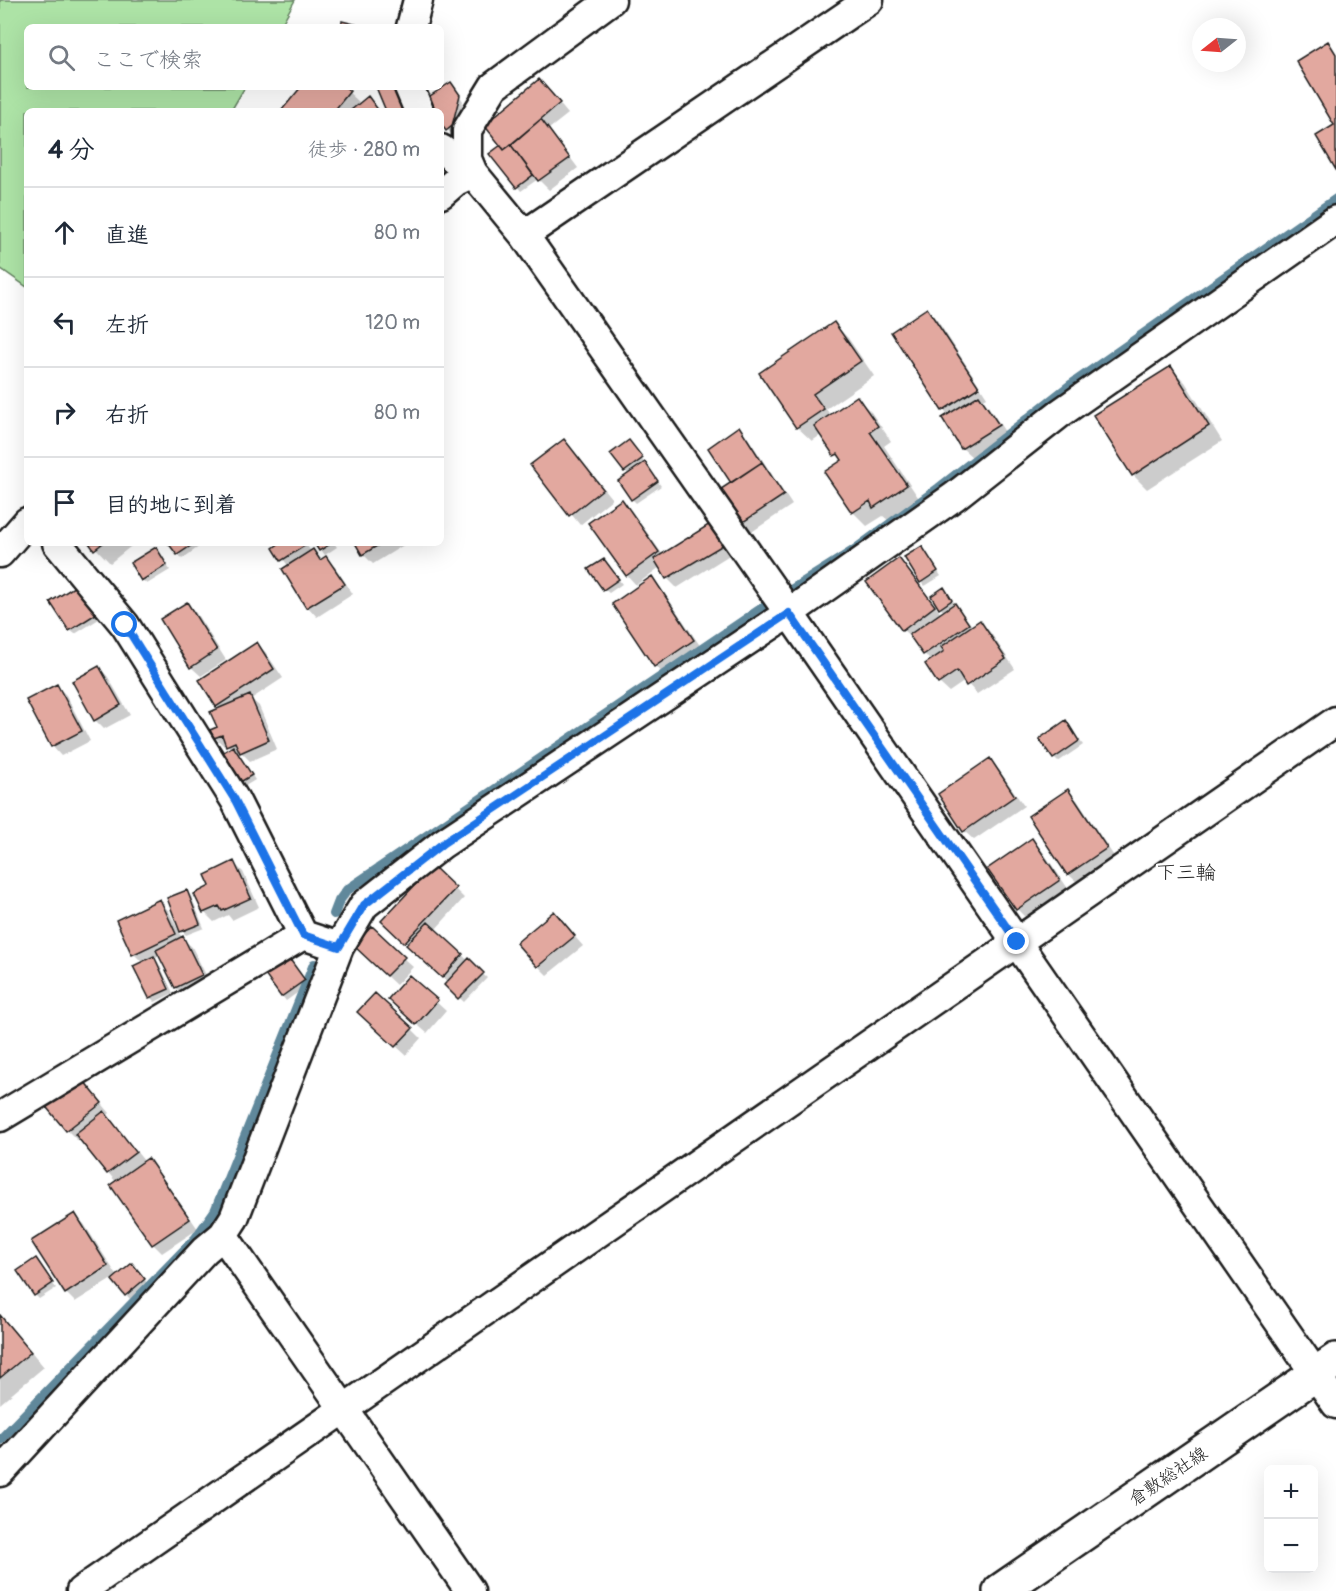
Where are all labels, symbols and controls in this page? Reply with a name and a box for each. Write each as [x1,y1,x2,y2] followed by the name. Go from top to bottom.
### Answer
[1192,18,1246,72] north arrow
[24,24,444,90] search box
[45,41,78,74] icon: search
[93,46,203,74] text: ここで検索
[48,134,95,166] text: 4 分
[308,137,420,162] text: 徒歩 · 280 m
[48,216,81,249] icon: ahead
[374,220,420,245] text: 80 m
[105,221,149,249] text: 直進
[48,306,81,339] icon: left
[365,310,420,335] text: 120 m
[105,311,149,339] text: 左折
[48,396,81,429] icon: right
[374,400,420,425] text: 80 m
[105,401,149,429] text: 右折
[48,486,81,519] icon: arrive
[105,491,237,519] text: 目的地に到着
[111,611,137,637] route start
[1156,860,1216,885] district label: 下三輪
[1003,928,1029,954] route end
[1125,1442,1212,1511] street label: 倉敷総社線
[1264,1465,1318,1573] map controls
[1264,1465,1318,1519] button: +
[1264,1519,1318,1573] button: −

